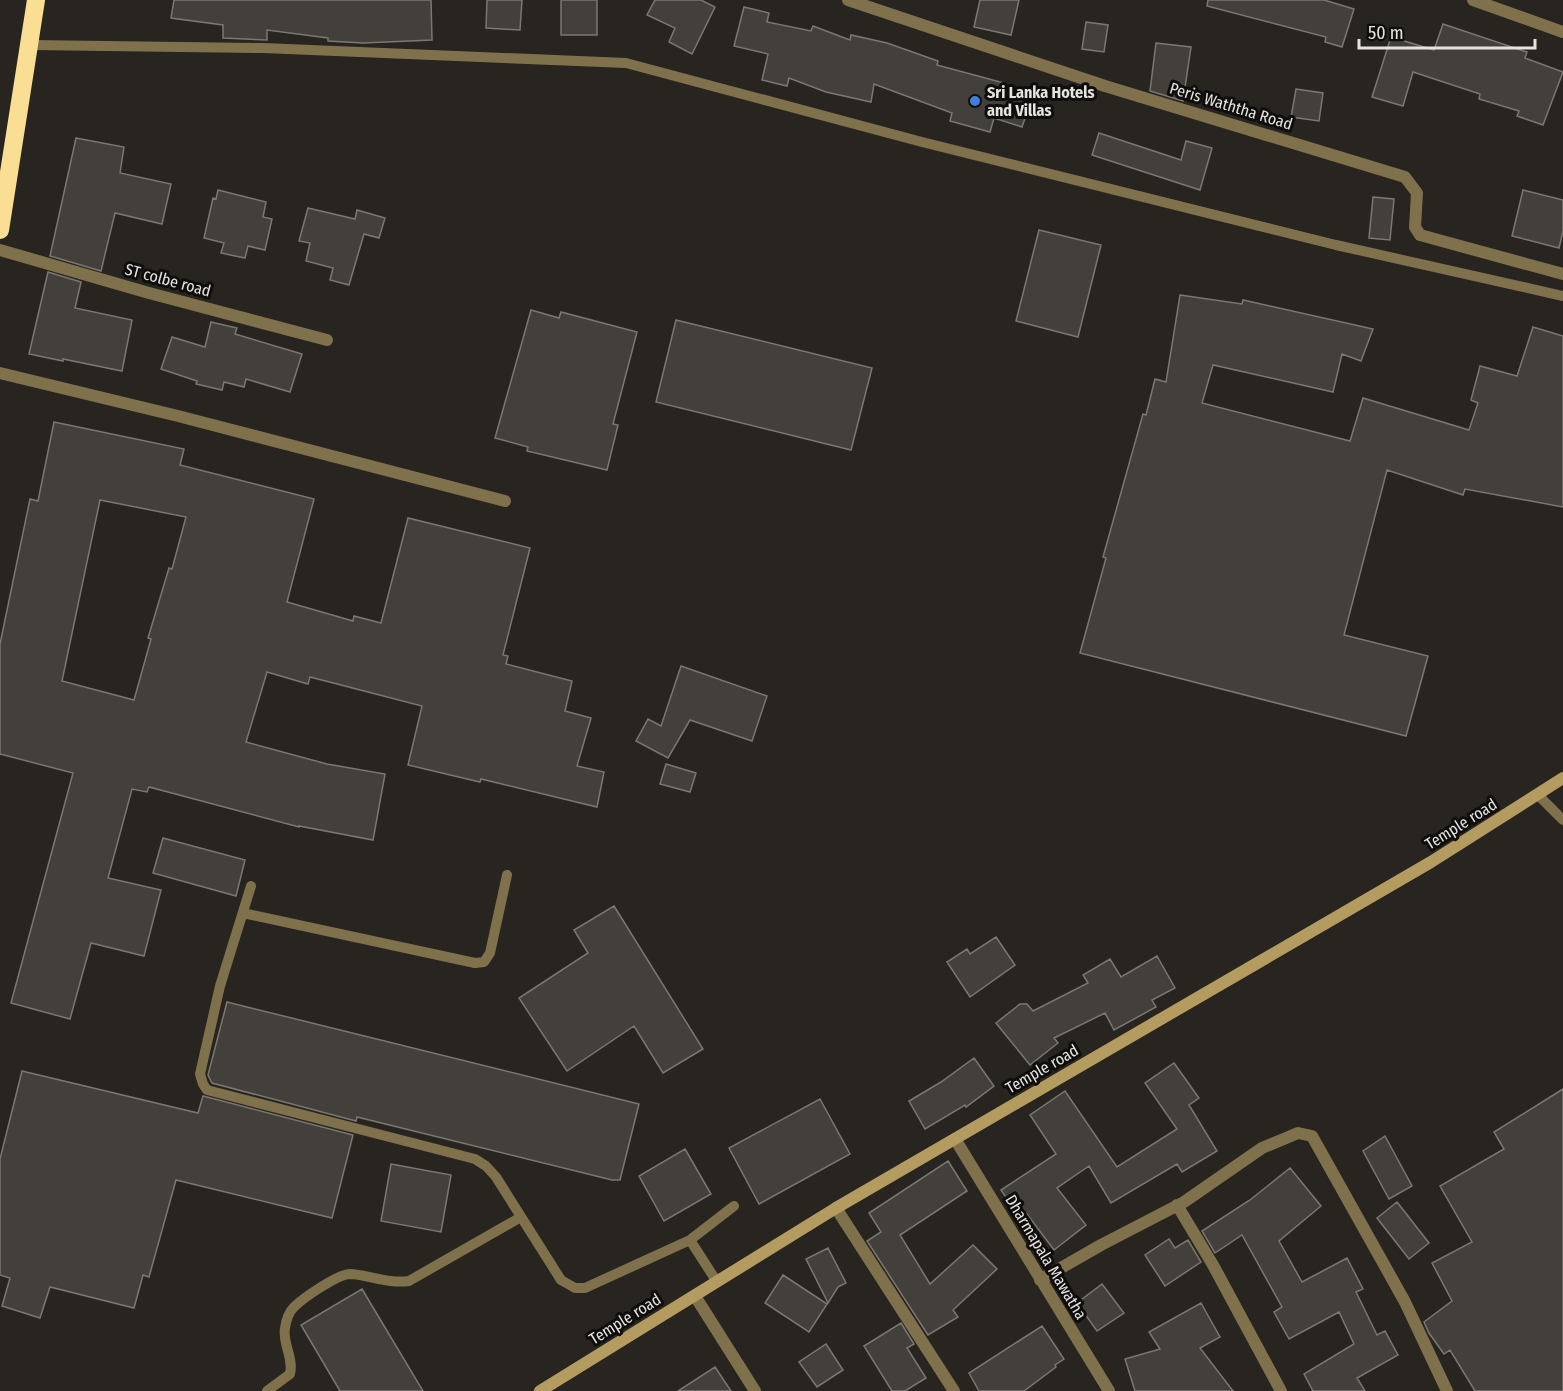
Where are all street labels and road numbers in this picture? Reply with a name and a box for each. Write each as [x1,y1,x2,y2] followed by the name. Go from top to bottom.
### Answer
[1167,78,1295,134] street label: Peris Waththa Road
[123,259,213,301] street label: ST colbe road
[1422,795,1500,853] street label: Temple road
[1002,1041,1082,1097] street label: Temple road
[1001,1191,1091,1323] street label: Dharmapala Mawatha
[586,1290,664,1348] street label: Temple road

